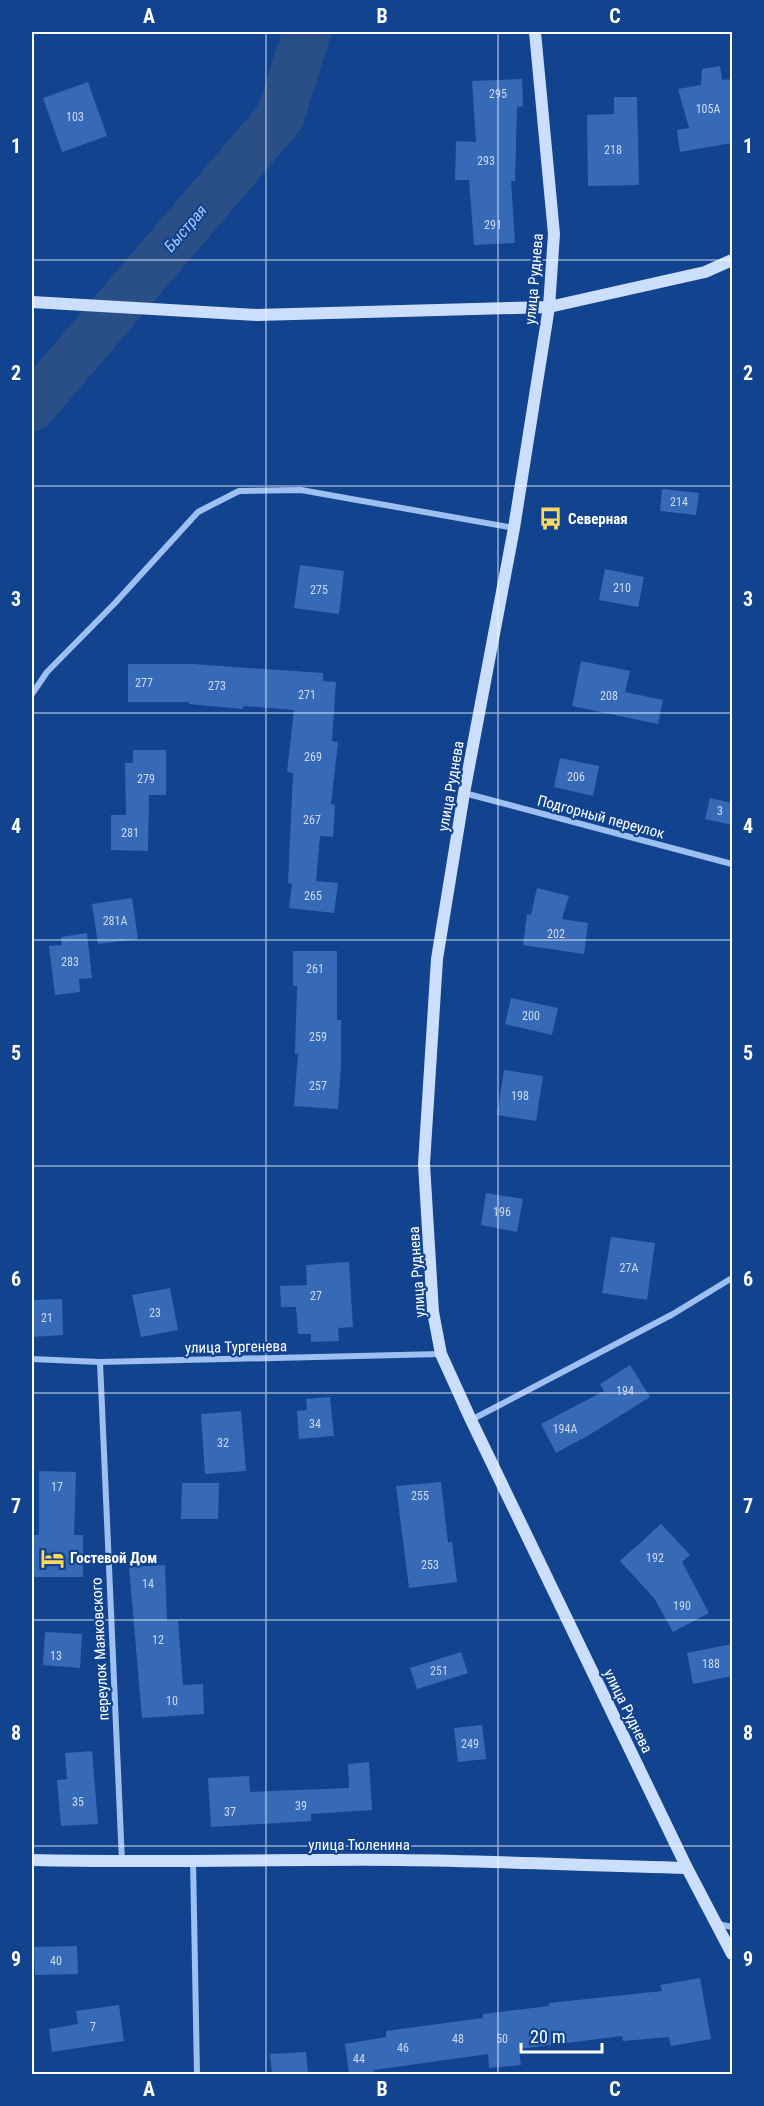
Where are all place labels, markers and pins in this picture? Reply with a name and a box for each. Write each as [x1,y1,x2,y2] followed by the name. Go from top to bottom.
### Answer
[537,506,563,532] bus stop icon: Северная
[568,510,628,528] place label: Северная
[39,1545,65,1571] hotel icon: Гостевой Дом
[70,1549,157,1567] place label: Гостевой Дом

